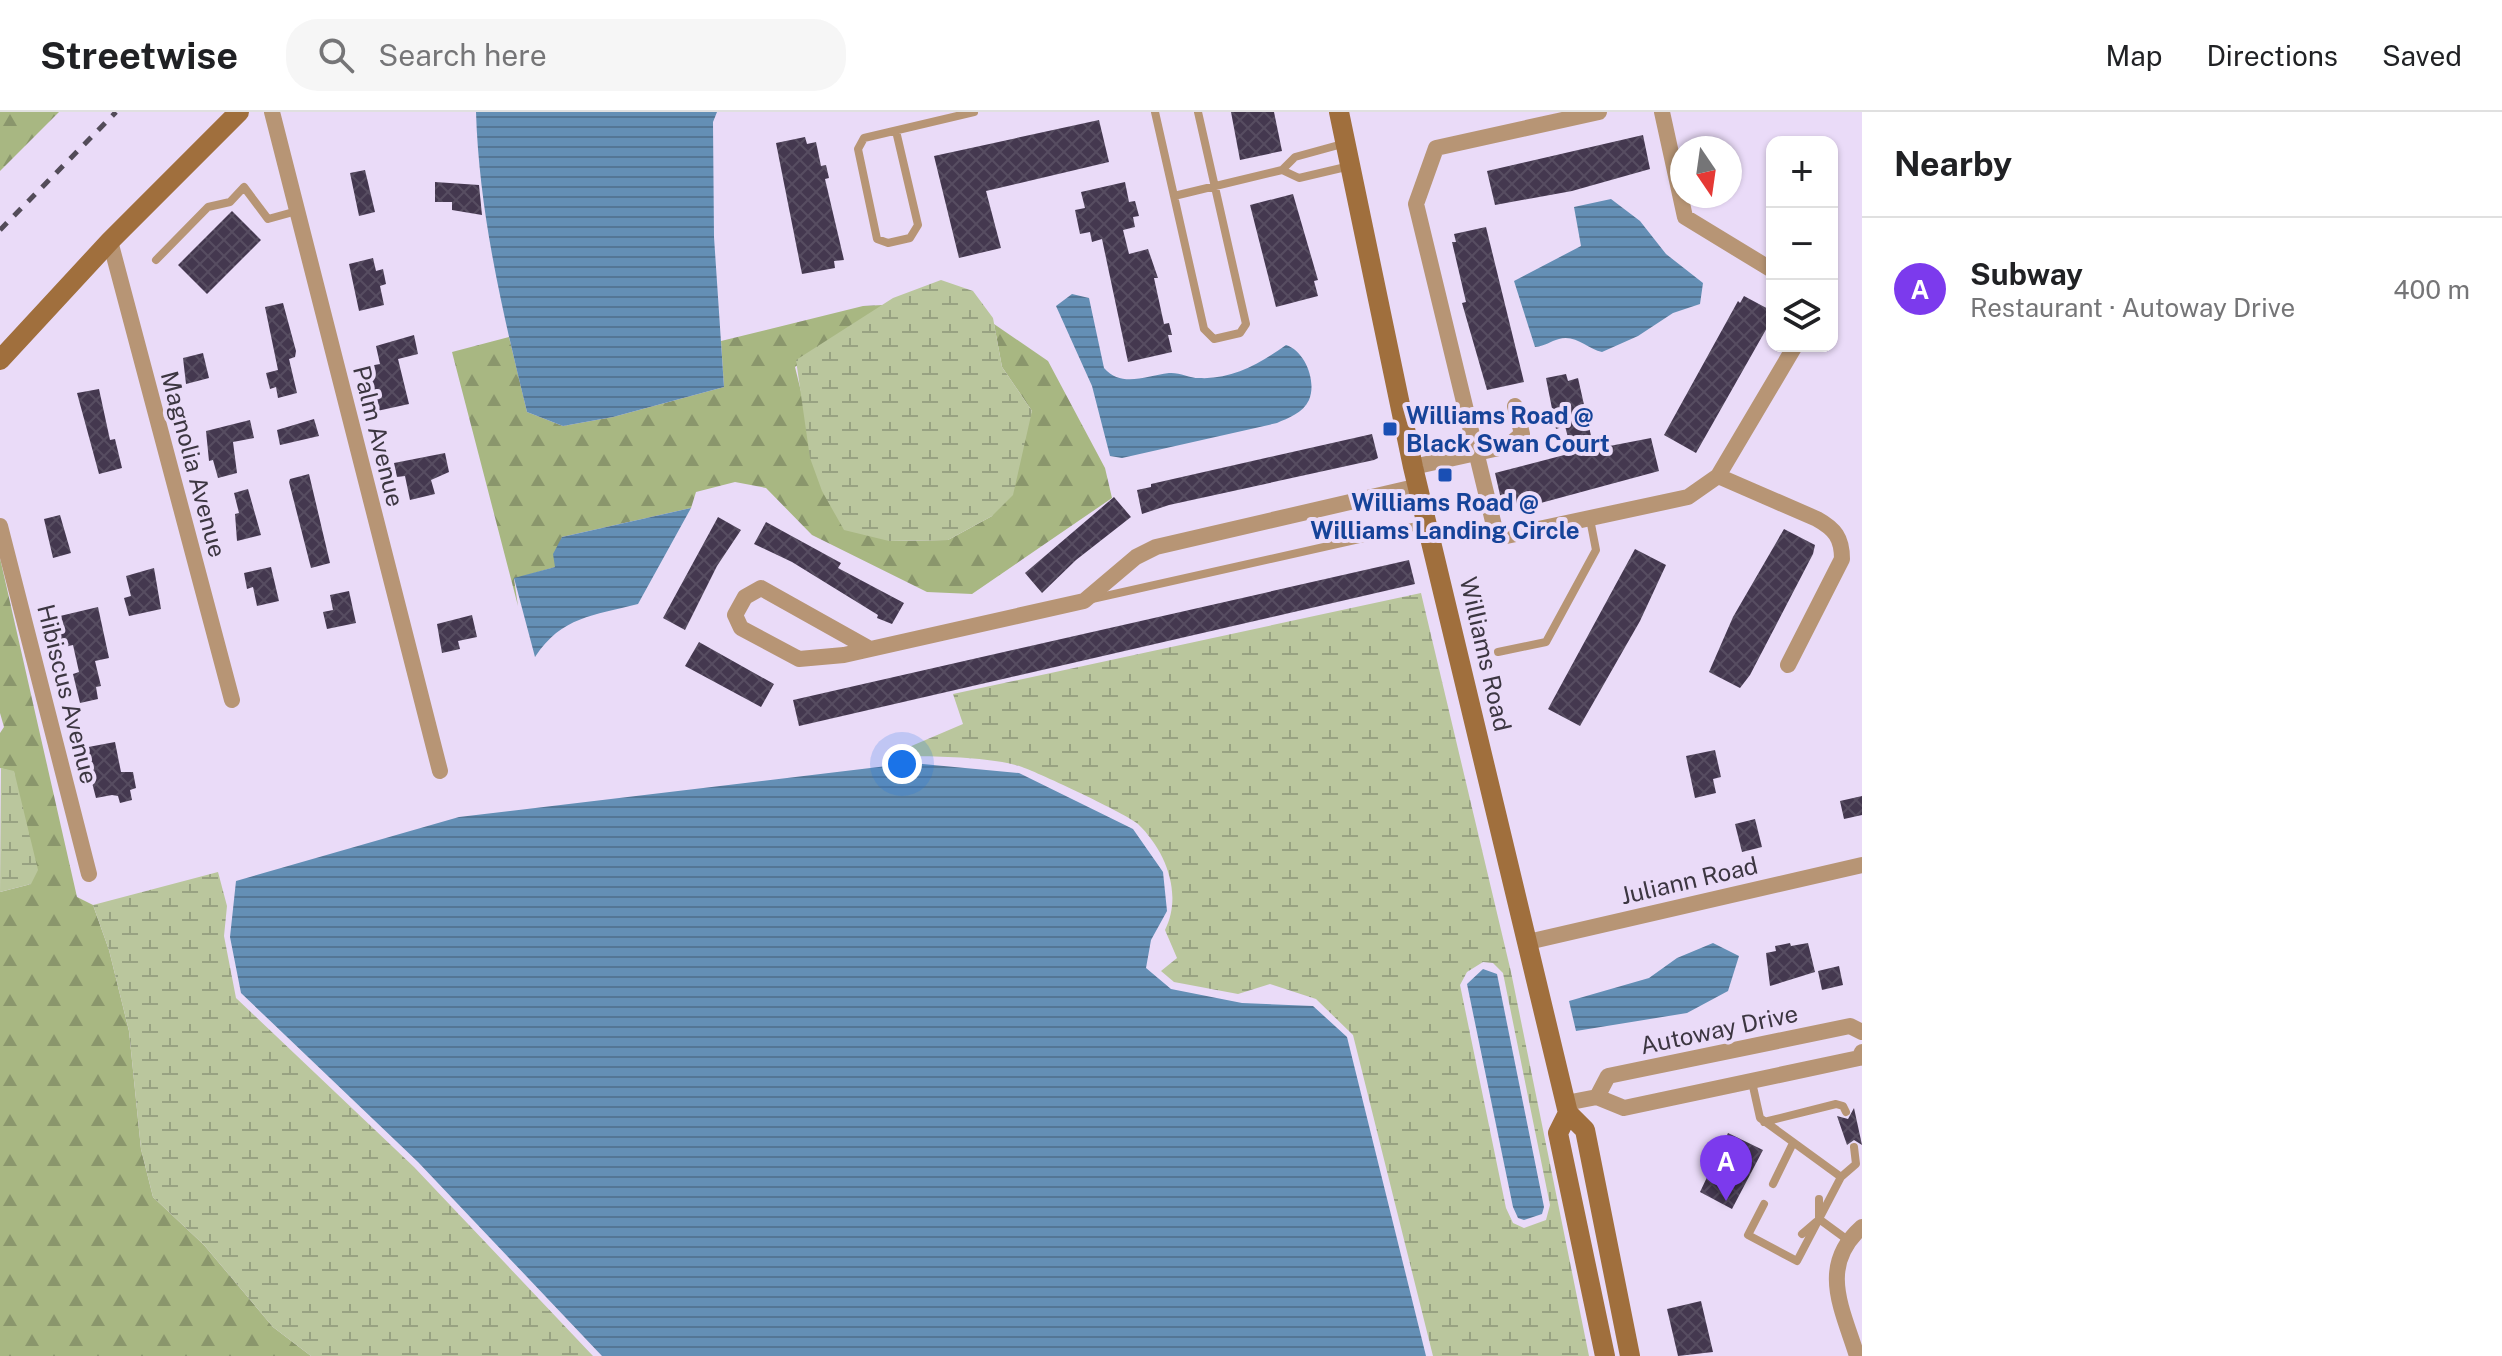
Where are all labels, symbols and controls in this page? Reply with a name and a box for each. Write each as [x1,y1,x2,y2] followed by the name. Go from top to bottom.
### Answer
[286,19,846,91] search box
[40,33,238,78] text: Streetwise
[314,33,358,77] icon: search
[378,37,547,73] text: Search here
[2106,39,2162,72] text: Map
[2206,39,2338,72] text: Directions
[2382,39,2462,72] text: Saved
[1670,136,1742,208] north arrow
[1766,136,1838,352] map controls
[1766,136,1838,208] button: +
[1894,144,2012,184] text: Nearby
[1766,208,1838,280] button: −
[1970,256,2083,292] text: Subway
[1911,274,1929,305] text: A
[2393,274,2470,305] text: 400 m
[1766,280,1838,352] button: layers
[1970,292,2295,323] text: Restaurant · Autoway Drive
[348,363,410,509] street label: Palm Avenue
[156,368,232,560] street label: Magnolia Avenue
[1406,401,1610,457] place label: Williams Road @ Black Swan Court
[1381,420,1399,438] marker: Williams Road @ Black Swan Court
[1436,466,1454,484] marker: Williams Road @ Williams Landing Circle
[1310,488,1580,544] place label: Williams Road @ Williams Landing Circle
[1455,574,1517,734] street label: Williams Road
[32,601,104,787] street label: Hibiscus Avenue
[882,744,922,784] your location
[1618,851,1760,909] street label: Juliann Road
[1638,999,1800,1059] street label: Autoway Drive
[1700,1135,1752,1201] pin: A

